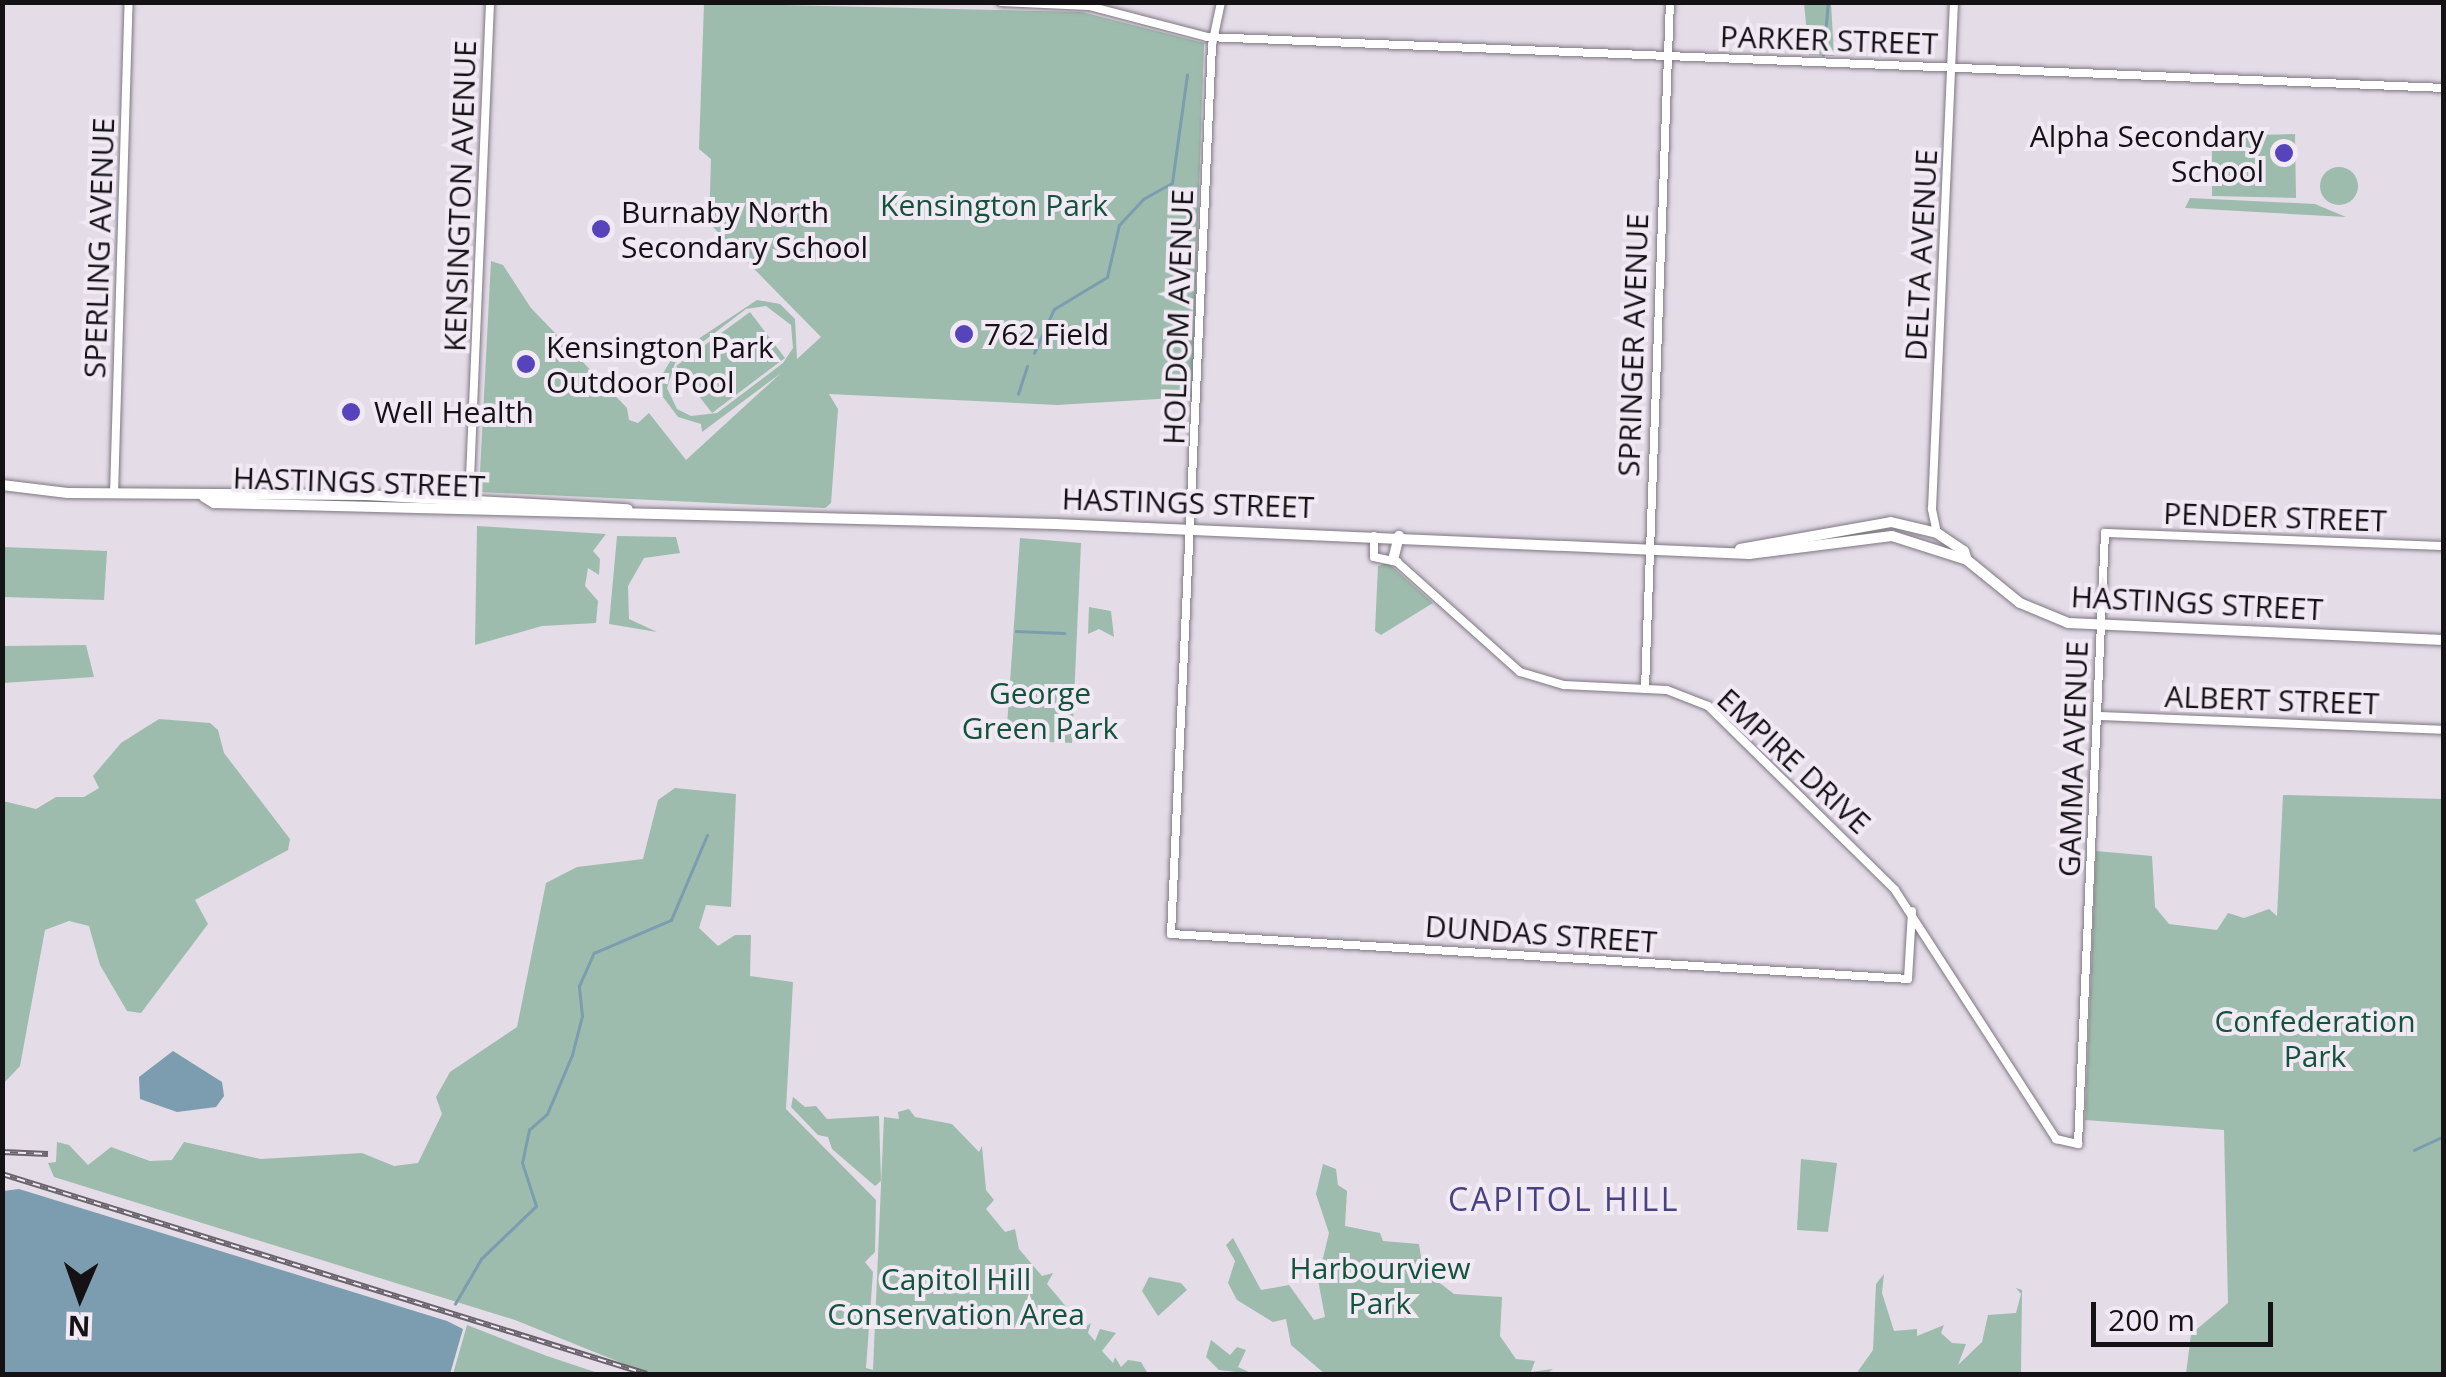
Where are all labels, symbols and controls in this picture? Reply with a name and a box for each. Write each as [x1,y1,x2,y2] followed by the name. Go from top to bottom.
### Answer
[1719,18,1939,62] street label: PARKER STREET
[437,40,483,352] street label: KENSINGTON AVENUE
[76,117,122,379] street label: SPERLING AVENUE
[2030,118,2264,188] place label: Alpha Secondary School
[2273,142,2295,164] marker: Alpha Secondary School
[1897,148,1945,362] street label: DELTA AVENUE
[880,187,1108,223] park label: Kensington Park
[1156,189,1200,445] street label: HOLDOM AVENUE
[621,194,868,264] place label: Burnaby North Secondary School
[1610,213,1656,477] street label: SPRINGER AVENUE
[590,218,612,240] marker: Burnaby North Secondary School
[984,316,1109,352] place label: 762 Field
[953,323,975,345] marker: 762 Field
[546,329,774,400] place label: Kensington Park Outdoor Pool
[515,353,537,375] marker: Kensington Park Outdoor Pool
[374,394,534,430] place label: Well Health
[338,399,364,425] marker: Well Health
[232,460,486,504] street label: HASTINGS STREET
[1061,481,1315,525] street label: HASTINGS STREET
[2163,495,2387,539] street label: PENDER STREET
[2070,578,2324,628] street label: HASTINGS STREET
[2051,640,2095,878] street label: GAMMA AVENUE
[962,675,1118,746] park label: George Green Park
[2164,678,2380,722] street label: ALBERT STREET
[1710,681,1878,841] street label: EMPIRE DRIVE
[1424,908,1658,960] street label: DUNDAS STREET
[2214,1003,2416,1074] park label: Confederation Park
[1448,1180,1680,1218] district label: CAPITOL HILL
[30,1247,130,1347] north arrow
[1290,1250,1470,1320] park label: Harbourview Park
[827,1261,1085,1332] park label: Capitol Hill Conservation Area
[2096,1282,2278,1344] scale bar
[2108,1299,2195,1340] text: 200 m
[67,1308,91,1346] text: N

